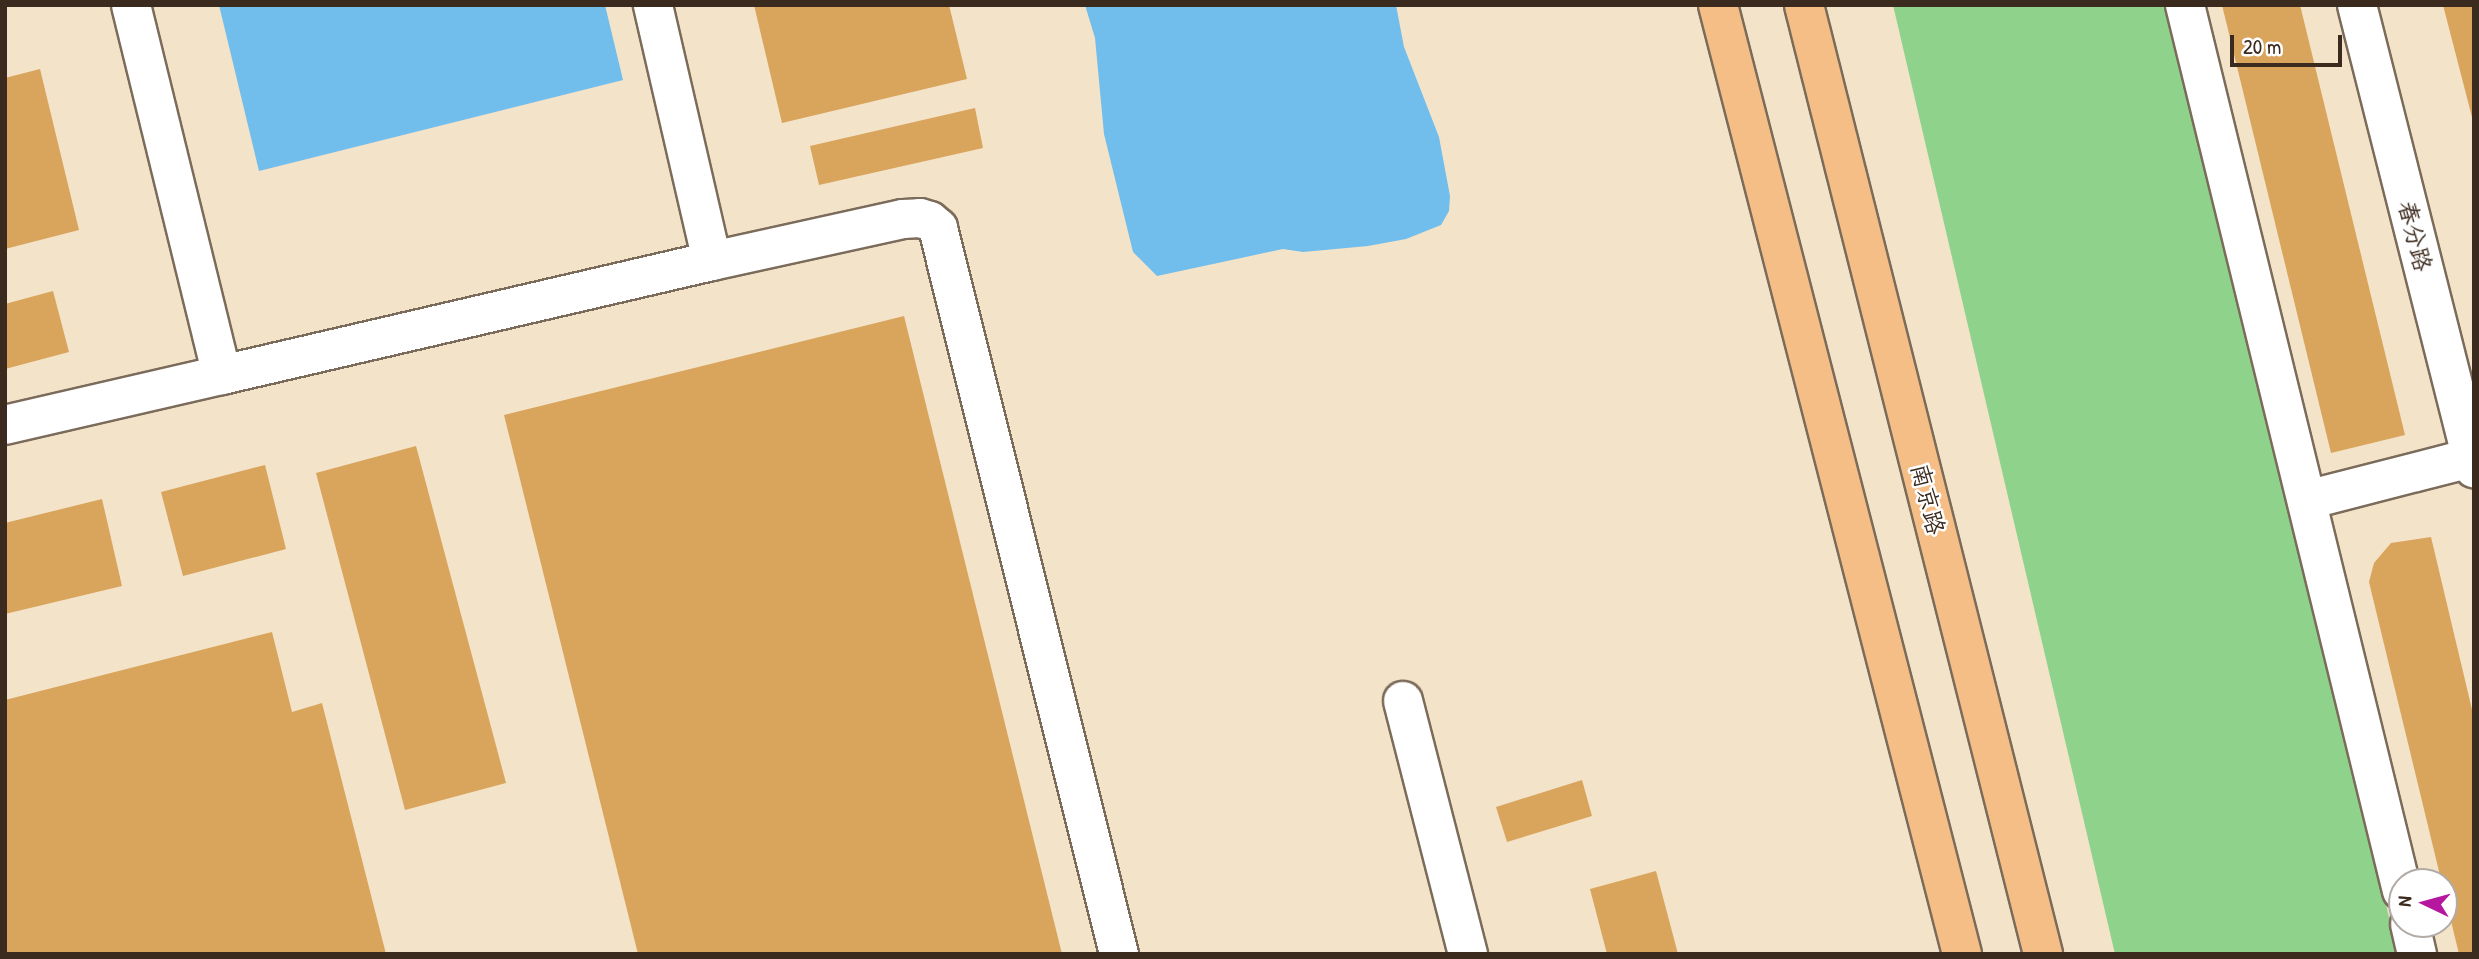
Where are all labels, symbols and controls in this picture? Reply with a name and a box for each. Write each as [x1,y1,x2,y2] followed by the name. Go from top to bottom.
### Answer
[2234,21,2346,65] scale bar
[2243,32,2281,61] text: 20 m
[2392,198,2438,274] street label: 春分路
[1905,461,1951,537] street label: 南京路
[2388,868,2458,938] north arrow
[2391,895,2417,908] text: N

